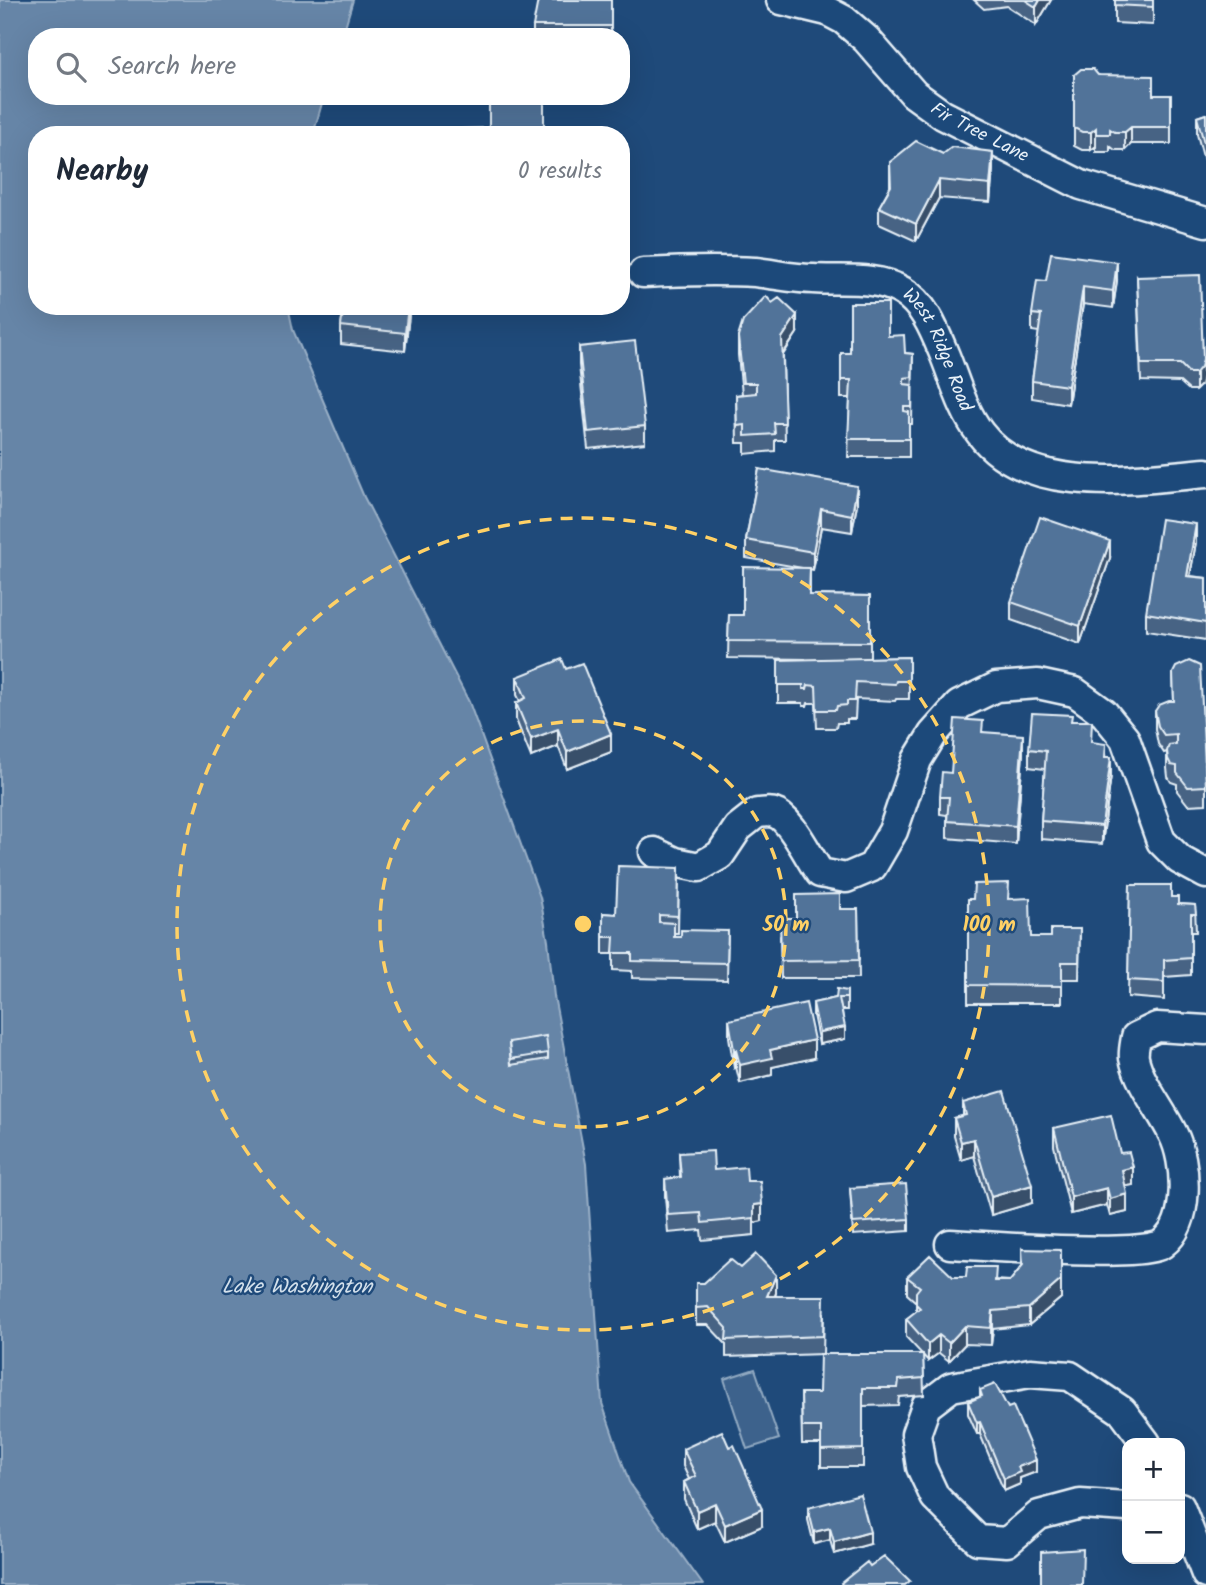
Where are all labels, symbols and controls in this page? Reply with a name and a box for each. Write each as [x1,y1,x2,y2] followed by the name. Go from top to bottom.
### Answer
[28,28,630,105] search box
[108,46,236,88] text: Search here
[52,48,90,86] icon: search
[924,95,1034,171] street label: Fir Tree Lane
[56,148,148,196] text: Nearby
[518,154,602,190] text: 0 results
[895,281,980,417] street label: West Ridge Road
[762,909,809,942] text: 50 m
[962,909,1016,942] text: 100 m
[571,912,595,936] centre of rings
[222,1271,374,1304] water label: Lake Washington
[1122,1438,1185,1564] map controls
[1122,1438,1185,1501] button: +
[1122,1501,1185,1564] button: −

